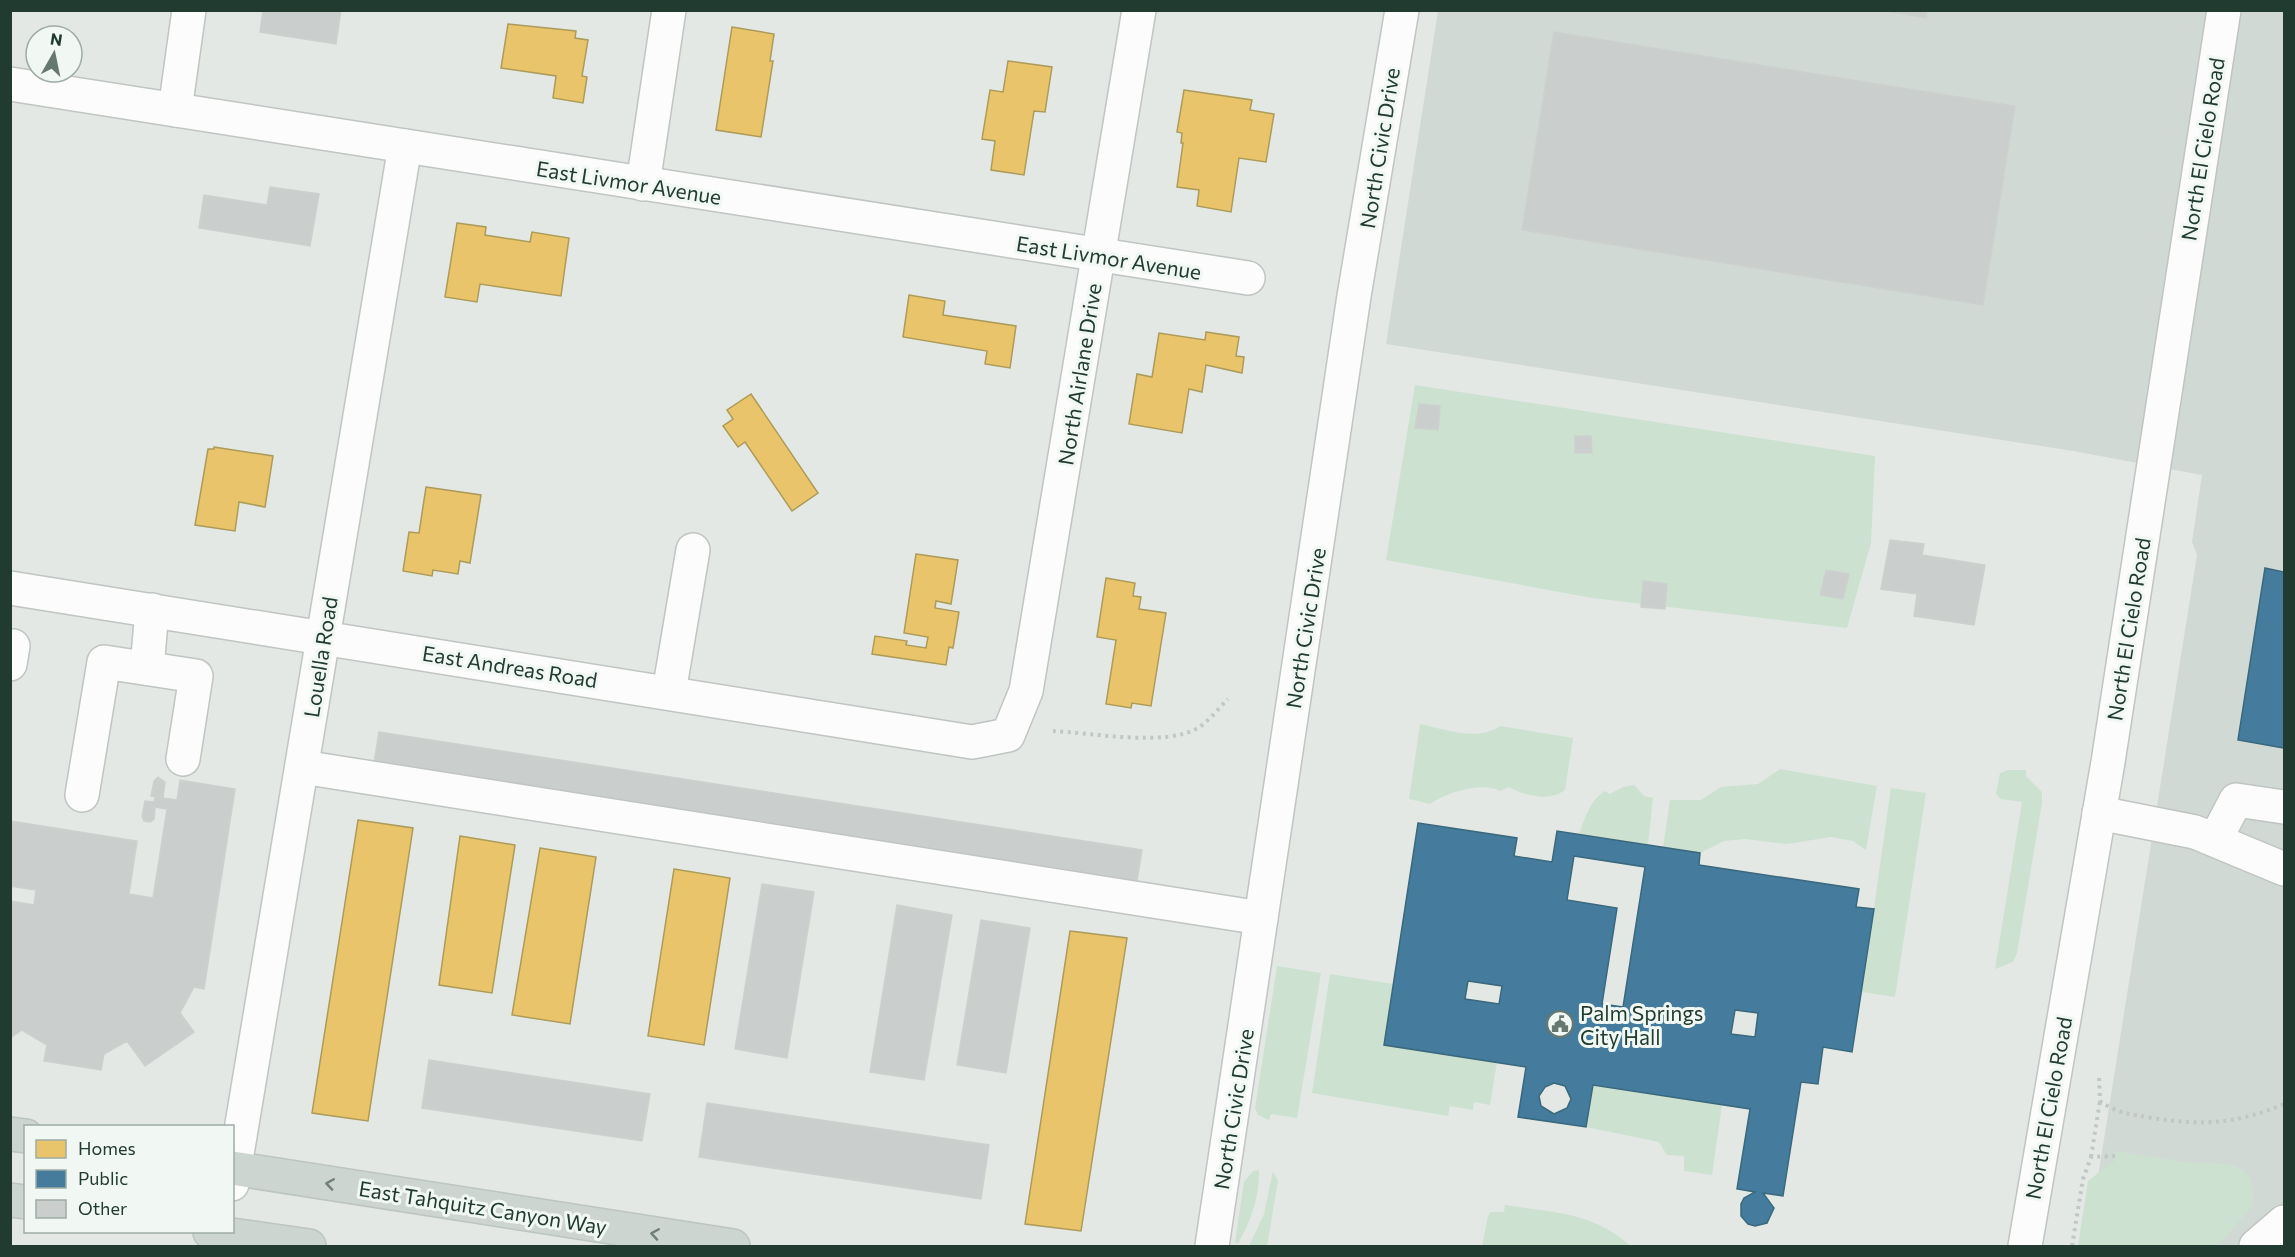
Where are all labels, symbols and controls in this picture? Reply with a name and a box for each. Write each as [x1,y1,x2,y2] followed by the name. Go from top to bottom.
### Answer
[24,24,84,84] north arrow
[49,28,64,49] text: N
[2175,56,2229,242] street label: North El Cielo Road
[1354,66,1404,230] street label: North Civic Drive
[535,155,723,209] street label: East Livmor Avenue
[1015,230,1203,284] street label: East Livmor Avenue
[1052,281,1106,467] street label: North Airlane Drive
[2101,536,2155,722] street label: North El Cielo Road
[1280,546,1330,710] street label: North Civic Drive
[298,595,342,719] street label: Louella Road
[421,640,599,692] street label: East Andreas Road
[1580,1000,1703,1049] place label: Palm Springs City Hall
[1545,1009,1575,1039] public building icon: Palm Springs City Hall
[2020,1015,2076,1201] street label: North El Cielo Road
[1208,1027,1258,1191] street label: North Civic Drive
[24,1125,234,1233] legend
[78,1137,136,1159] text: Homes
[78,1167,128,1189] text: Public
[357,1175,609,1239] street label: East Tahquitz Canyon Way
[325,1178,335,1190] one-way arrow
[78,1197,127,1219] text: Other
[650,1229,659,1241] one-way arrow

